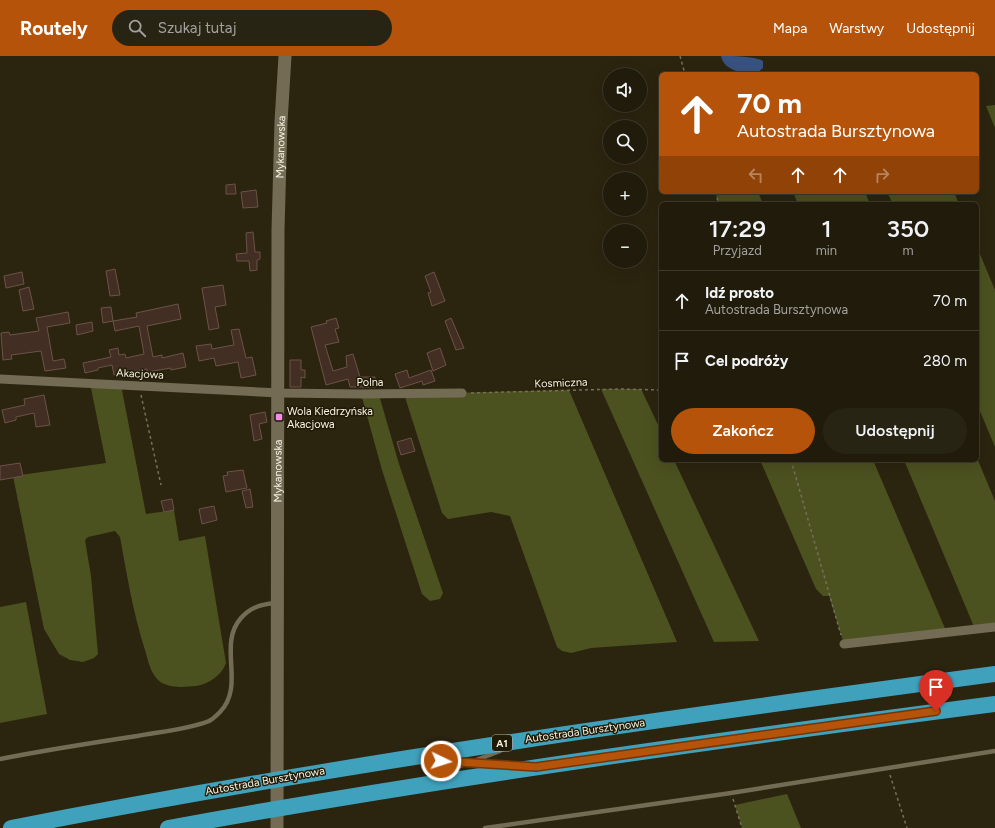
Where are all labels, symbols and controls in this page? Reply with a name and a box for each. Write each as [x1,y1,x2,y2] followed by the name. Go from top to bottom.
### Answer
[112,10,392,46] search box
[20,17,88,40] text: Routely
[126,17,148,39] icon: search
[158,19,237,37] text: Szukaj tutaj
[773,20,807,37] text: Mapa
[829,20,884,37] text: Warstwy
[906,20,975,37] text: Udostępnij
[603,68,647,268] map controls
[603,68,647,112] button: sound
[737,86,802,120] text: 70 m
[671,88,723,140] icon: ahead
[273,115,288,179] street label: Mykanowska
[603,120,647,164] button: search
[737,120,935,142] text: Autostrada Bursztynowa
[745,164,767,186] icon: left
[787,164,809,186] icon: ahead
[829,164,851,186] icon: ahead
[871,164,893,186] icon: right
[603,172,647,216] button: +
[709,214,766,243] text: 17:29
[821,214,831,243] text: 1
[887,214,929,243] text: 350
[603,224,647,268] button: −
[713,243,762,258] text: Przyjazd
[816,243,837,258] text: min
[902,243,914,258] text: m
[705,284,774,302] text: Idź prosto
[671,290,693,312] icon: ahead
[933,292,967,310] text: 70 m
[705,302,848,317] text: Autostrada Bursztynowa
[671,350,693,372] icon: arrive
[705,352,788,370] text: Cel podróży
[923,352,967,370] text: 280 m
[116,366,164,382] street label: Akacjowa
[357,376,383,389] street label: Polna
[534,376,588,390] street label: Kosmiczna
[287,405,373,431] place label: Wola Kiedrzyńska Akacjowa
[671,408,815,454] button: Zakończ
[823,408,967,454] button: Udostępnij
[274,412,284,422] marker: Wola Kiedrzyńska Akacjowa
[271,440,284,502] street label: Mykanowska
[919,670,953,711] pin
[925,676,947,698] icon: arrive
[524,716,646,746] street label: Autostrada Bursztynowa
[492,735,512,751] road number: A1
[420,740,462,782] position arrow
[204,764,326,798] street label: Autostrada Bursztynowa

